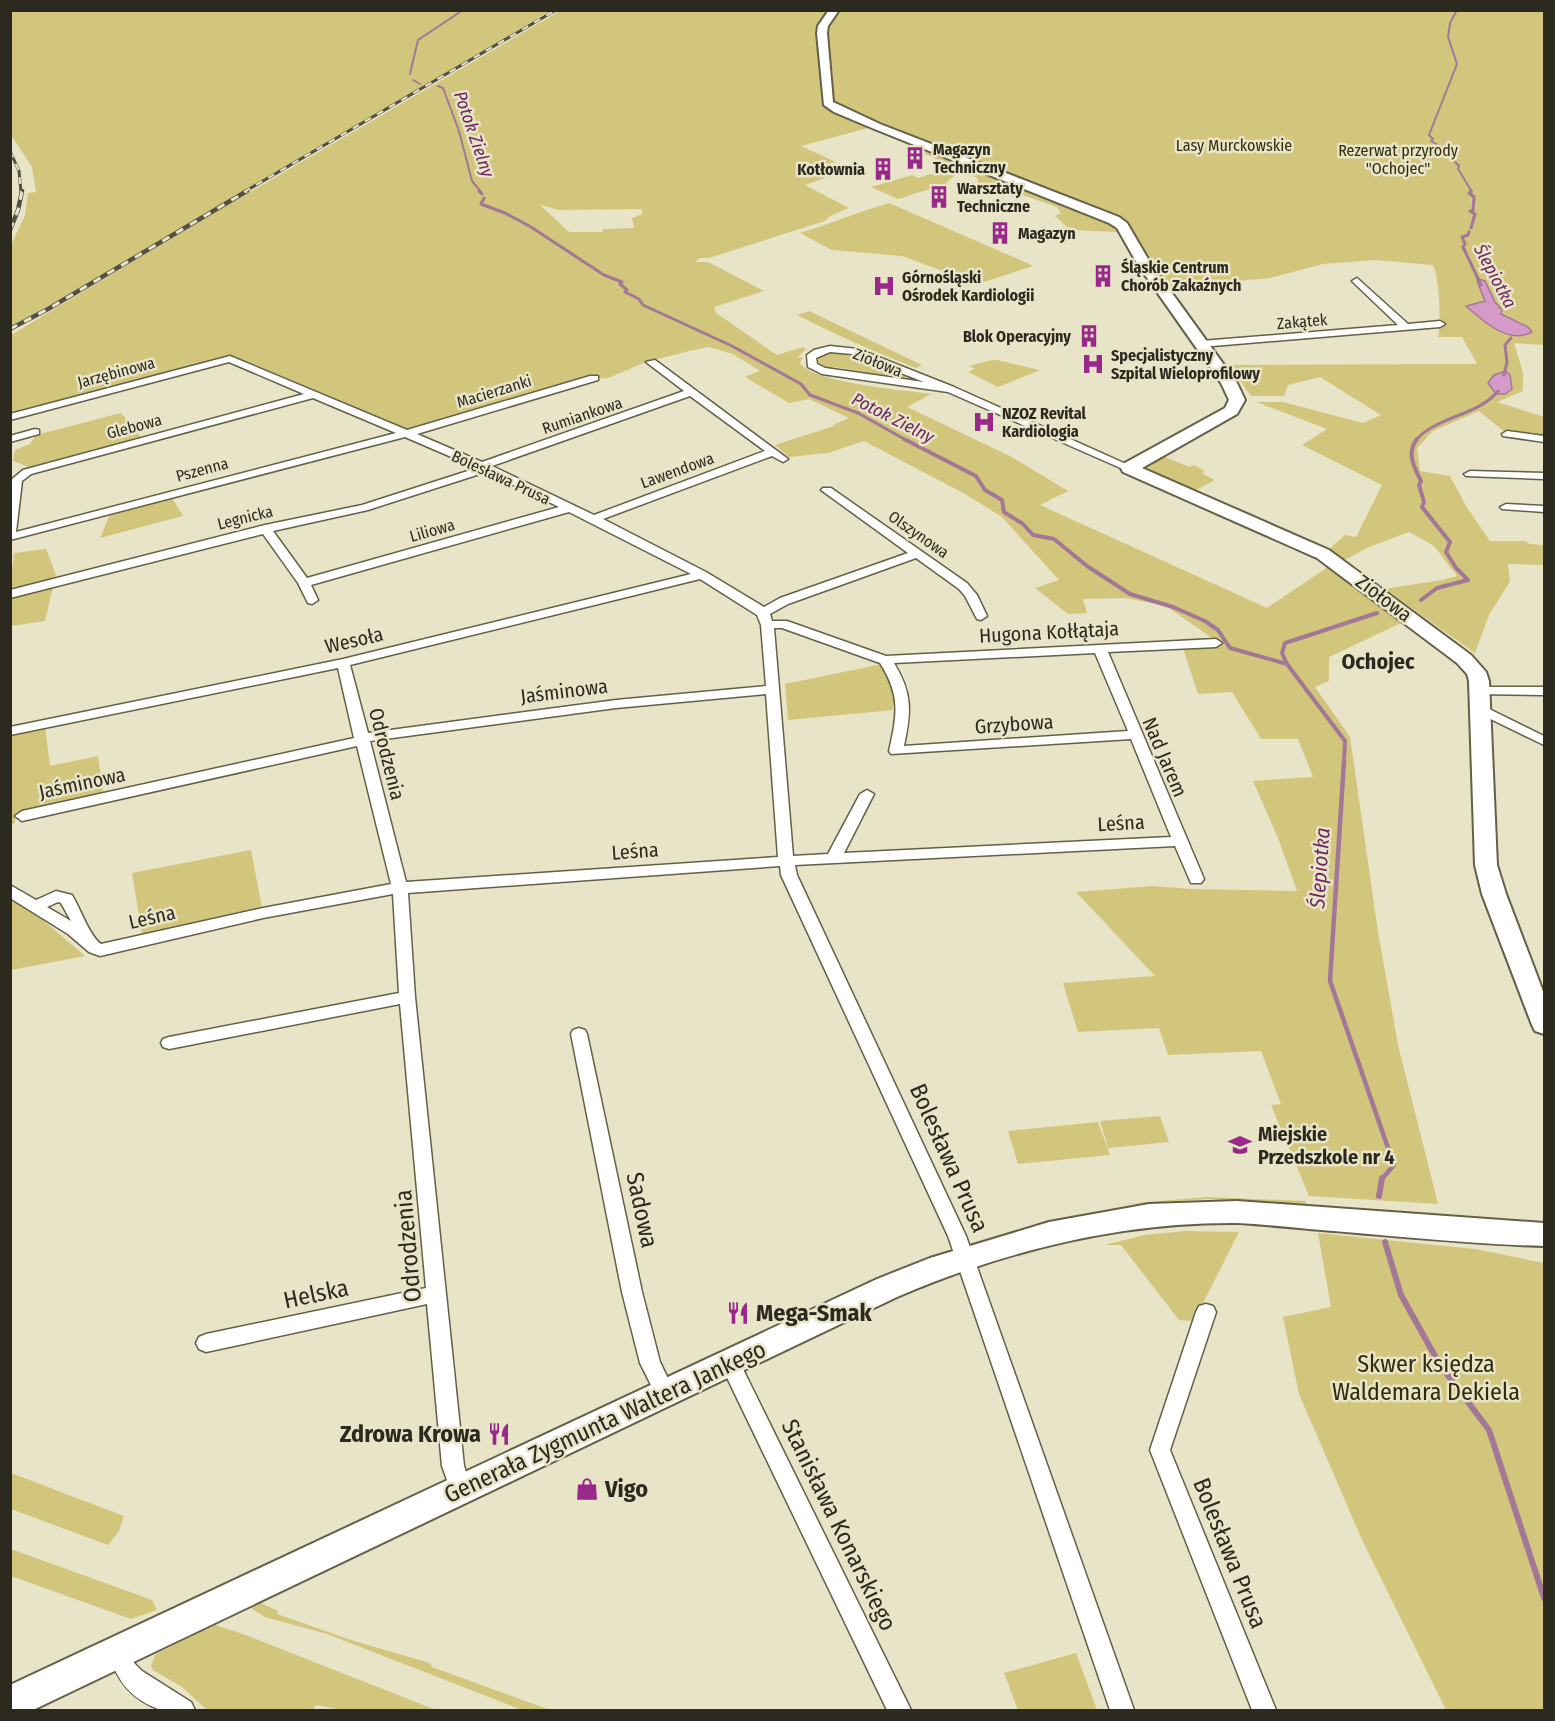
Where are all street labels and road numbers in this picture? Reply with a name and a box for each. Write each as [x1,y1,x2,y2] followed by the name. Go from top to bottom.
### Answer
[1276,310,1329,334] street label: Zakątek
[851,344,905,381] street label: Ziołowa
[75,353,157,392] street label: Jarzębinowa
[454,371,534,412] street label: Macierzanki
[540,393,625,438] street label: Rumiankowa
[104,410,164,443] street label: Glebowa
[448,446,553,509] street label: Bolesława Prusa
[638,448,717,493] street label: Lawendowa
[174,453,231,486] street label: Pszenna
[215,501,275,534] street label: Legnicka
[885,507,953,562] street label: Olszynowa
[407,515,457,546] street label: Liliowa
[1351,569,1417,627] street label: Ziołowa
[978,616,1120,648] street label: Hugona Kołłątaja
[322,622,386,658] street label: Wesoła
[519,674,609,708] street label: Jaśminowa
[364,706,410,802] street label: Odrodzenia
[974,709,1054,739] street label: Grzybowa
[1137,714,1193,800] street label: Nad Jarem
[37,762,127,804] street label: Jaśminowa
[1097,810,1145,836] street label: Leśna
[611,837,659,865] street label: Leśna
[126,900,178,934] street label: Leśna
[904,1079,994,1237] street label: Bolesława Prusa
[620,1170,664,1250] street label: Sadowa
[389,1189,427,1303] street label: Odrodzenia
[281,1273,351,1315] street label: Helska
[440,1335,770,1509] street label: Generała Zygmunta Waltera Jankego
[776,1415,902,1635] street label: Stanisława Konarskiego
[1187,1474,1273,1632] street label: Bolesława Prusa

